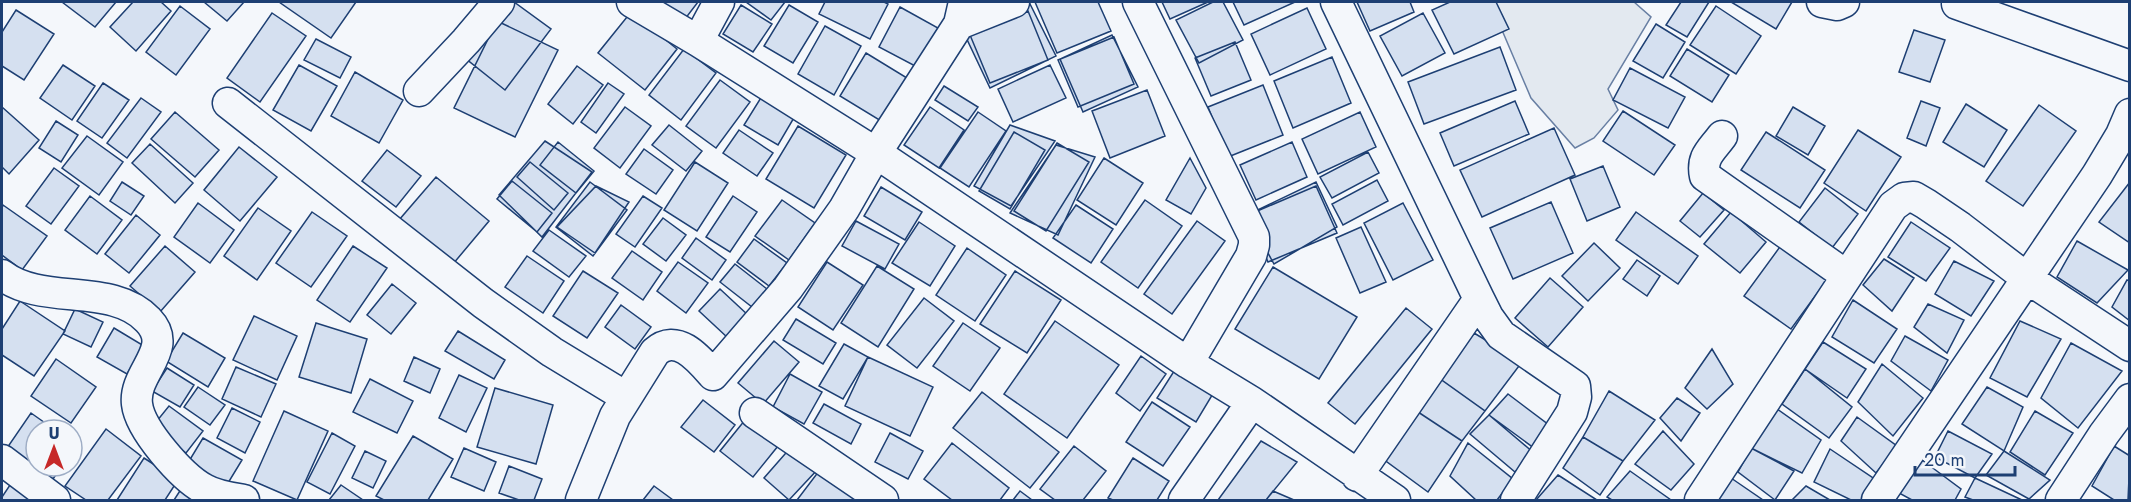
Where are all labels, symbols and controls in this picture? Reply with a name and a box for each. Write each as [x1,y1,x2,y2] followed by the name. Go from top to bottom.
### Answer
[24,418,84,478] north arrow
[48,422,60,445] text: U
[1915,439,2016,477] scale bar
[1924,447,1964,473] text: 20 m

